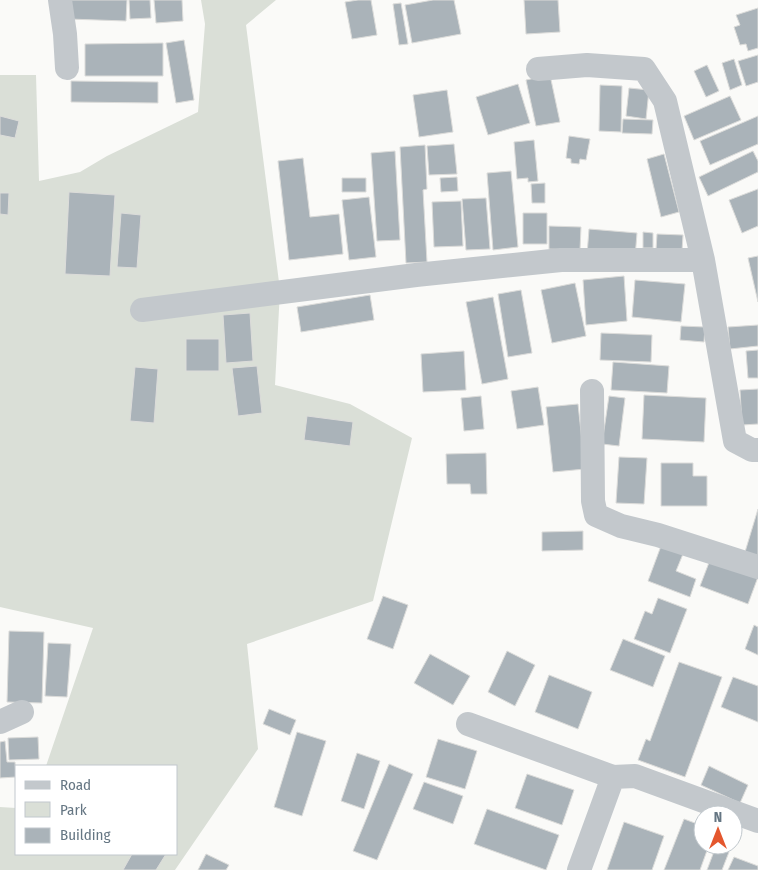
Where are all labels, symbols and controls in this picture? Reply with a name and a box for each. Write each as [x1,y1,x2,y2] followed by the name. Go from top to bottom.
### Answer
[15,765,178,855] legend
[60,776,91,794] text: Road
[60,801,87,819] text: Park
[693,805,743,855] north arrow
[714,809,722,826] text: N
[60,826,111,844] text: Building

